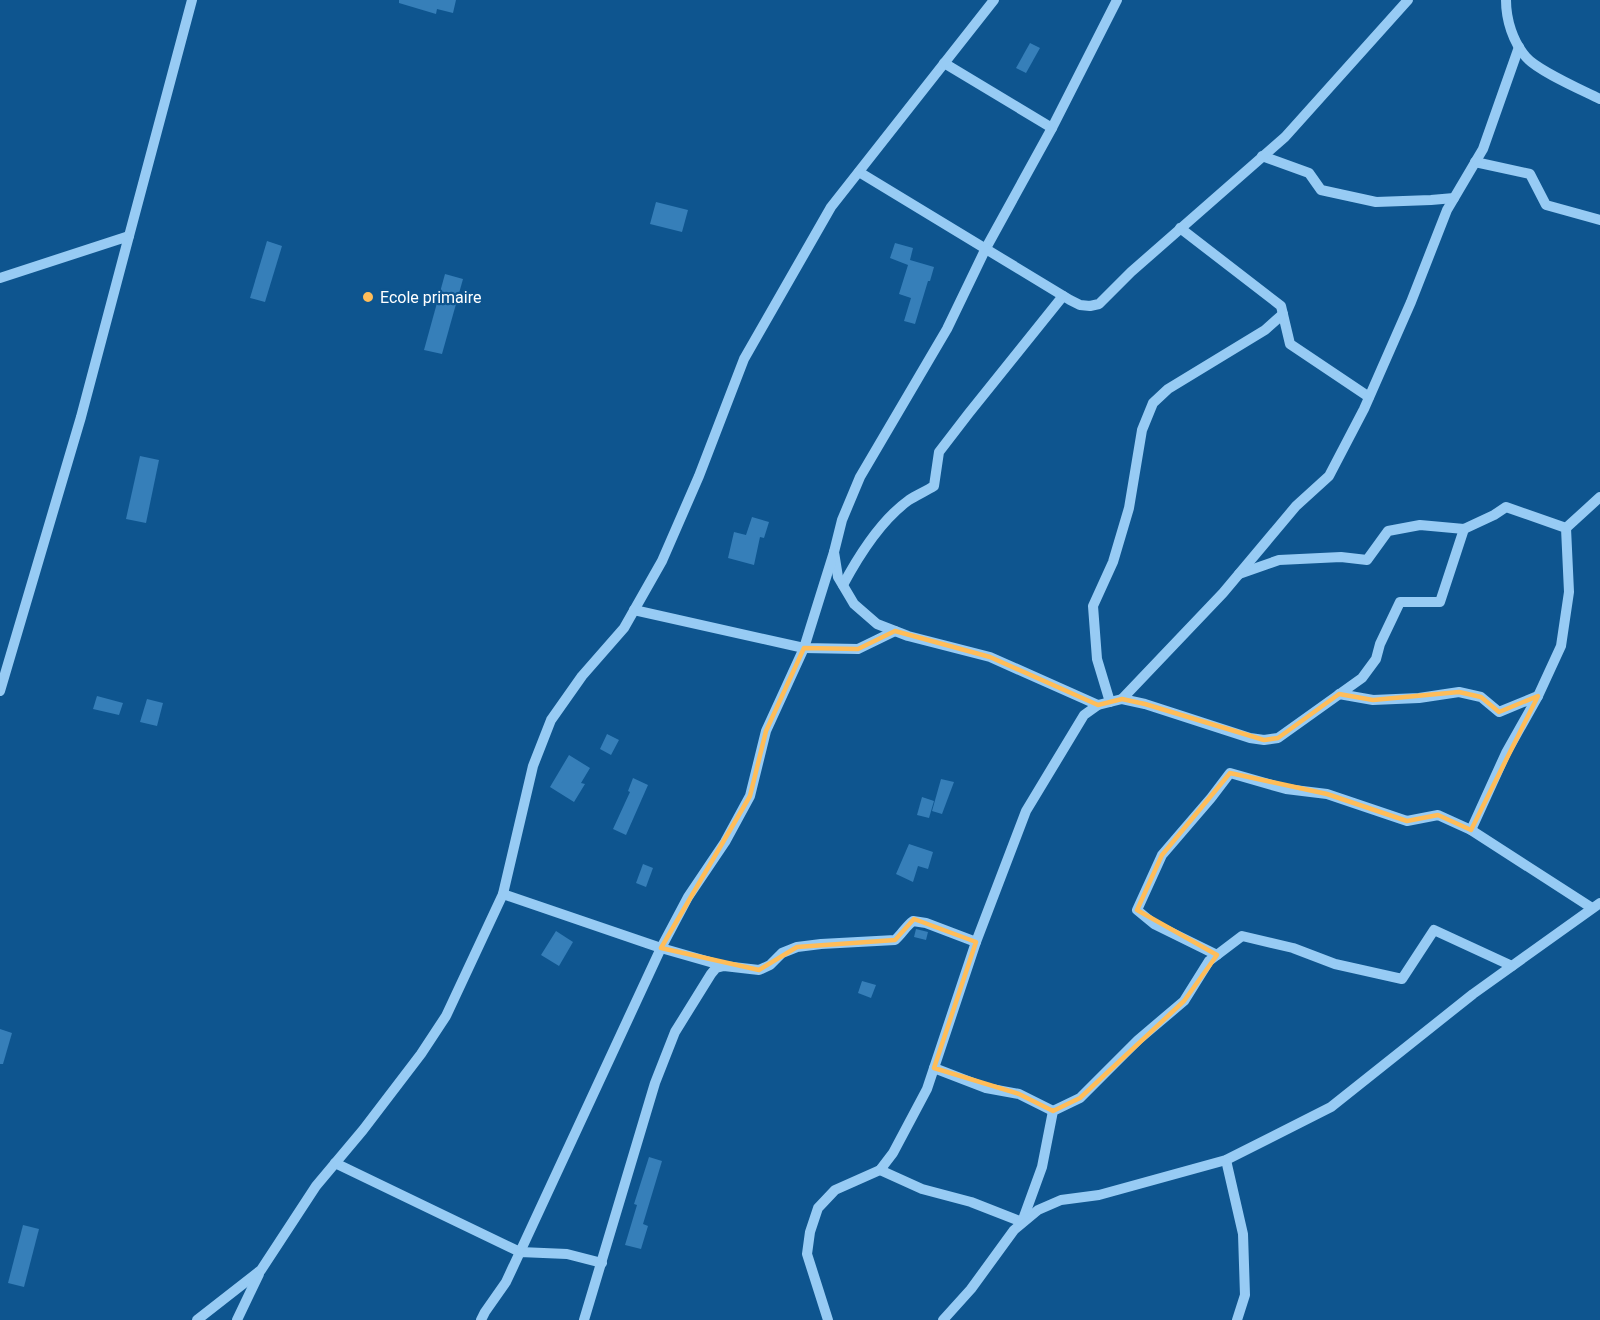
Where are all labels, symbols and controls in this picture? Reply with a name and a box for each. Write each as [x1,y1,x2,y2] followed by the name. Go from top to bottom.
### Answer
[380,288,481,307] place label: Ecole primaire
[361,290,375,304] marker: Ecole primaire

